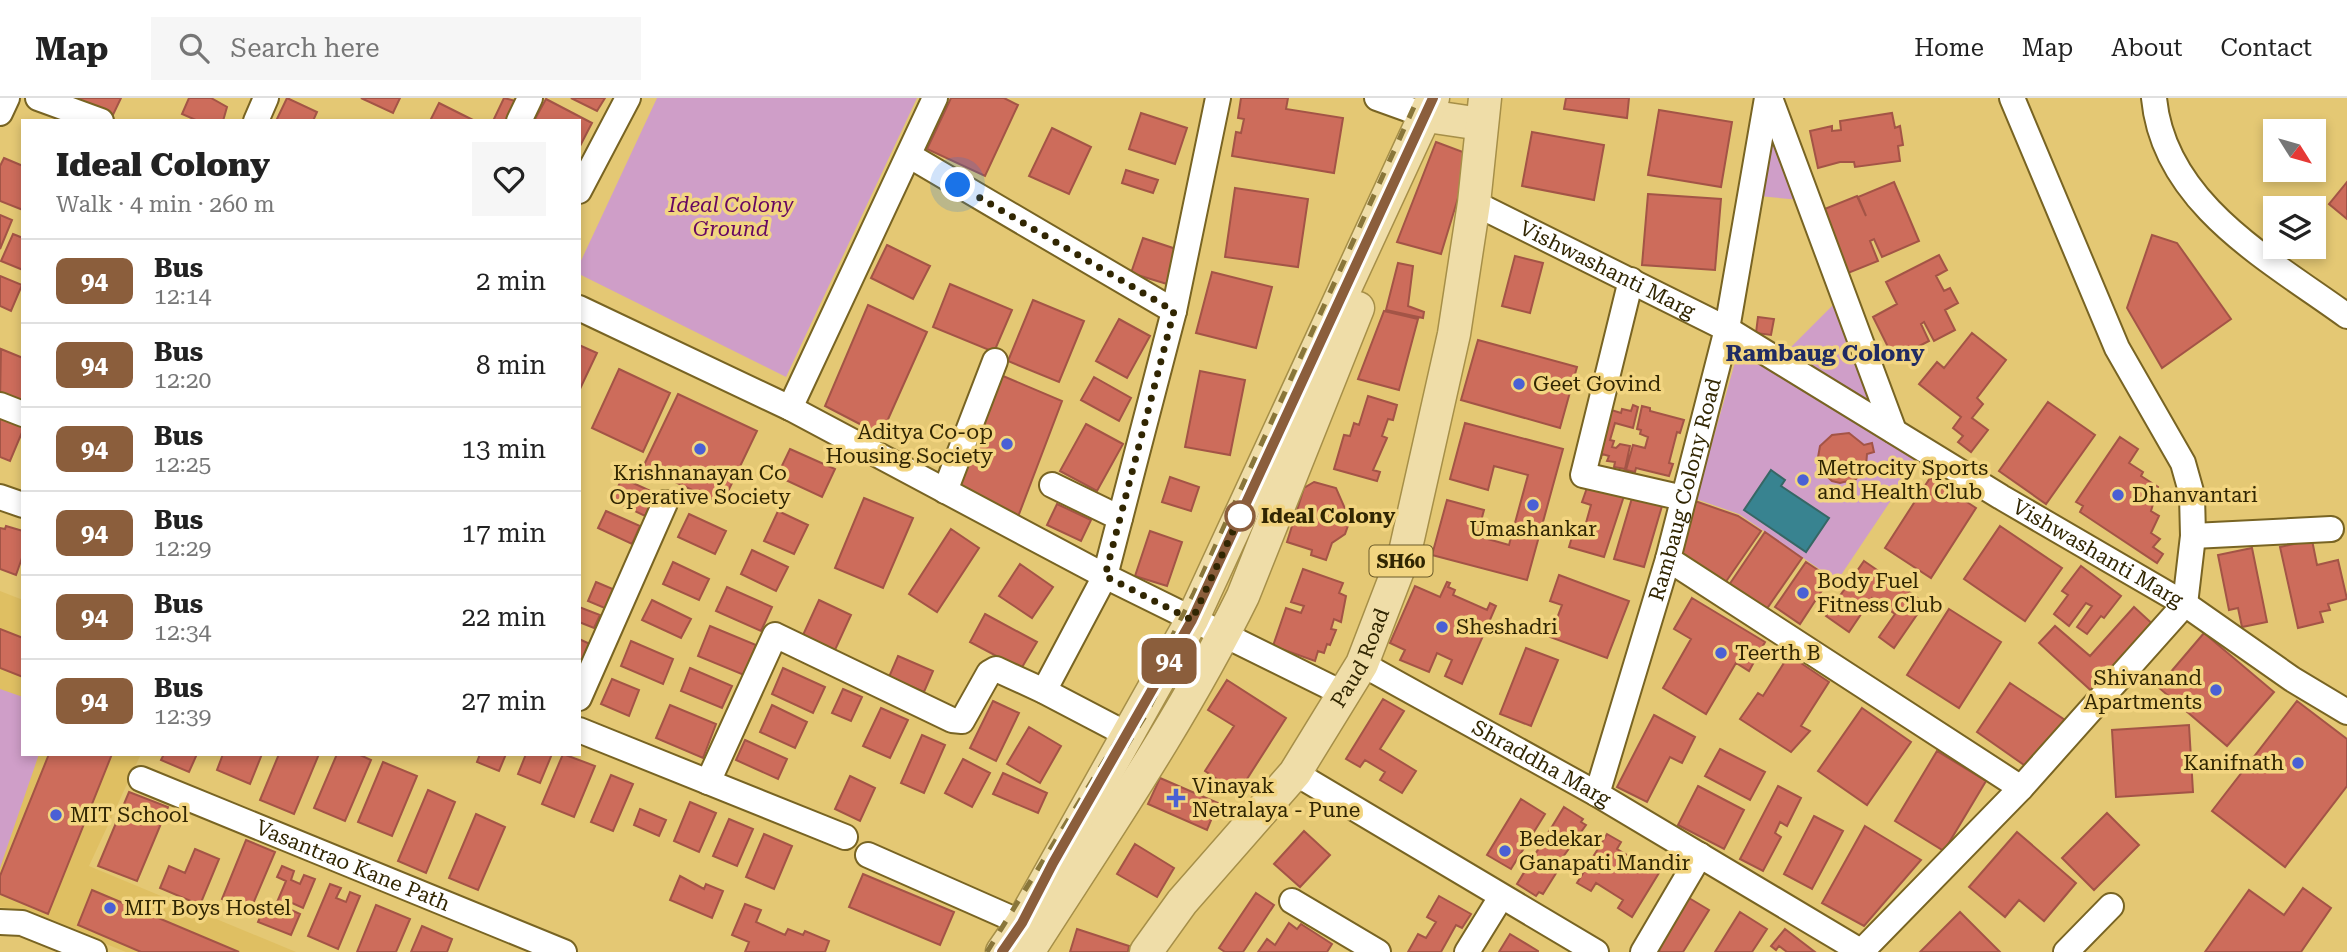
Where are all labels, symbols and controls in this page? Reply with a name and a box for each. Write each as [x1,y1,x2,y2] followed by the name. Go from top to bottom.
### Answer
[151,17,641,80] search box
[35,29,109,68] text: Map
[175,29,213,67] icon: search
[231,33,380,63] text: Search here
[1914,34,1984,62] text: Home
[2022,34,2073,62] text: Map
[2111,34,2182,62] text: About
[2220,34,2312,62] text: Contact
[2263,119,2326,182] north arrow
[2263,119,2326,259] map controls
[472,142,546,216] button: heart
[56,145,270,184] text: Ideal Colony
[940,167,975,202] your location
[56,191,275,218] text: Walk · 4 min · 260 m
[668,193,794,241] park label: Ideal Colony Ground
[2263,196,2326,259] button: layers
[1516,216,1699,323] street label: Vishwashanti Marg
[154,253,203,283] text: Bus
[476,266,546,296] text: 2 min
[81,267,108,295] text: 94
[154,283,211,310] text: 12:14
[154,337,203,367] text: Bus
[1725,340,1925,367] district label: Rambaug Colony
[476,350,546,380] text: 8 min
[81,351,108,379] text: 94
[154,367,211,394] text: 12:20
[1533,372,1662,396] place label: Geet Govind
[1644,375,1726,604] street label: Rambaug Colony Road
[1511,376,1527,392] marker: Geet Govind
[826,420,994,468] place label: Aditya Co-op Housing Society
[154,421,203,451] text: Bus
[462,434,546,464] text: 13 min
[81,435,108,463] text: 94
[999,436,1015,452] marker: Aditya Co-op Housing Society
[692,441,708,457] marker: Krishnanayan Co Operative Society
[154,451,211,478] text: 12:25
[1817,456,1988,504] place label: Metrocity Sports and Health Club
[609,461,791,509] place label: Krishnanayan Co Operative Society
[1795,472,1811,488] marker: Metrocity Sports and Health Club
[2132,483,2258,507] place label: Dhanvantari
[2110,487,2126,503] marker: Dhanvantari
[2008,494,2187,612] street label: Vishwashanti Marg
[1525,497,1541,513] marker: Umashankar
[1225,501,1255,531] marker: Ideal Colony
[1261,504,1396,528] place label: Ideal Colony
[154,505,203,535] text: Bus
[1469,517,1597,541] place label: Umashankar
[462,518,546,548] text: 17 min
[81,519,108,547] text: 94
[154,535,211,562] text: 12:29
[1370,545,1432,576] road number: SH60
[1817,569,1943,617] place label: Body Fuel Fitness Club
[1795,585,1811,601] marker: Body Fuel Fitness Club
[154,589,203,619] text: Bus
[462,602,546,632] text: 22 min
[81,603,108,631] text: 94
[1326,604,1394,712] street label: Paud Road
[1456,615,1558,639] place label: Sheshadri
[154,619,211,646] text: 12:34
[1434,619,1450,635] marker: Sheshadri
[1138,638,1200,684] line badge: 94
[1735,641,1821,665] place label: Teerth B
[1713,645,1729,661] marker: Teerth B
[1156,647,1182,675] text: 94
[2084,666,2203,714] place label: Shivanand Apartments
[154,673,203,703] text: Bus
[2208,682,2224,698] marker: Shivanand Apartments
[462,686,546,716] text: 27 min
[81,687,108,715] text: 94
[154,703,211,730] text: 12:39
[1468,715,1615,811] street label: Shraddha Marg
[2183,751,2284,775] place label: Kanifnath
[2290,755,2306,771] marker: Kanifnath
[1192,774,1360,822] place label: Vinayak Netralaya - Pune
[1166,788,1186,808] marker: Vinayak Netralaya - Pune
[70,803,189,827] place label: MIT School
[48,807,64,823] marker: MIT School
[252,815,454,916] street label: Vasantrao Kane Path
[1519,827,1690,875] place label: Bedekar Ganapati Mandir
[1497,843,1513,859] marker: Bedekar Ganapati Mandir
[124,896,291,920] place label: MIT Boys Hostel
[102,900,118,916] marker: MIT Boys Hostel

